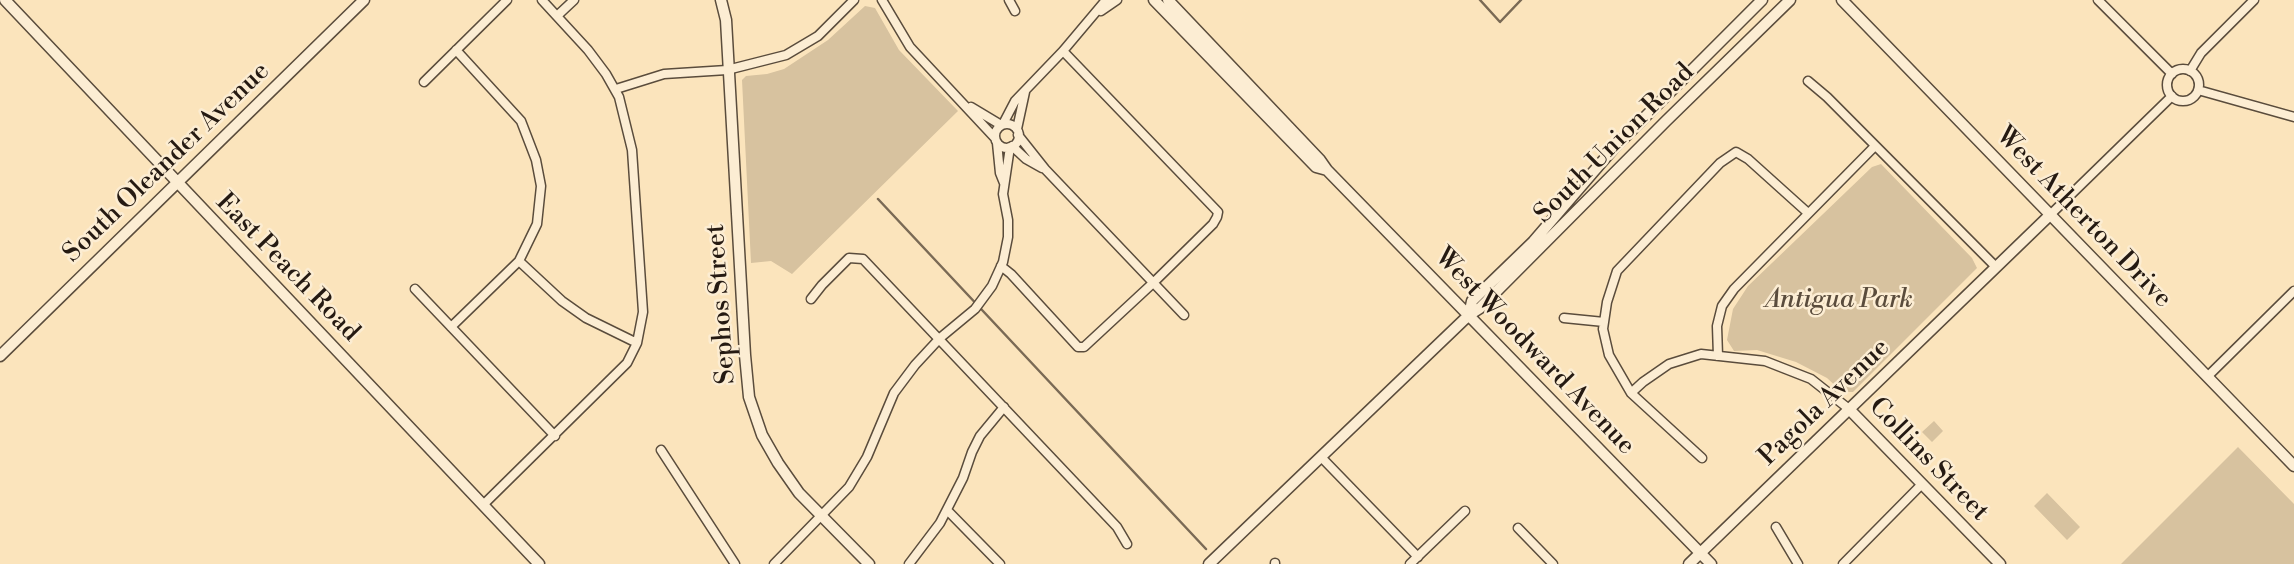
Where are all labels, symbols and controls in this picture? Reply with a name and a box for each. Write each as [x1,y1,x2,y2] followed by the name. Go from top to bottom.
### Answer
[57,56,277,270] street label: South Oleander Avenue
[1529,58,1701,230] street label: South Union Road
[1989,121,2177,315] street label: West Atherton Drive
[208,187,366,349] street label: East Peach Road
[701,223,743,385] street label: Sephos Street
[1427,242,1641,462] street label: West Woodward Avenue
[1765,285,1913,317] park label: Antigua Park
[1753,333,1897,473] street label: Pagola Avenue
[1861,392,1995,528] street label: Collins Street

